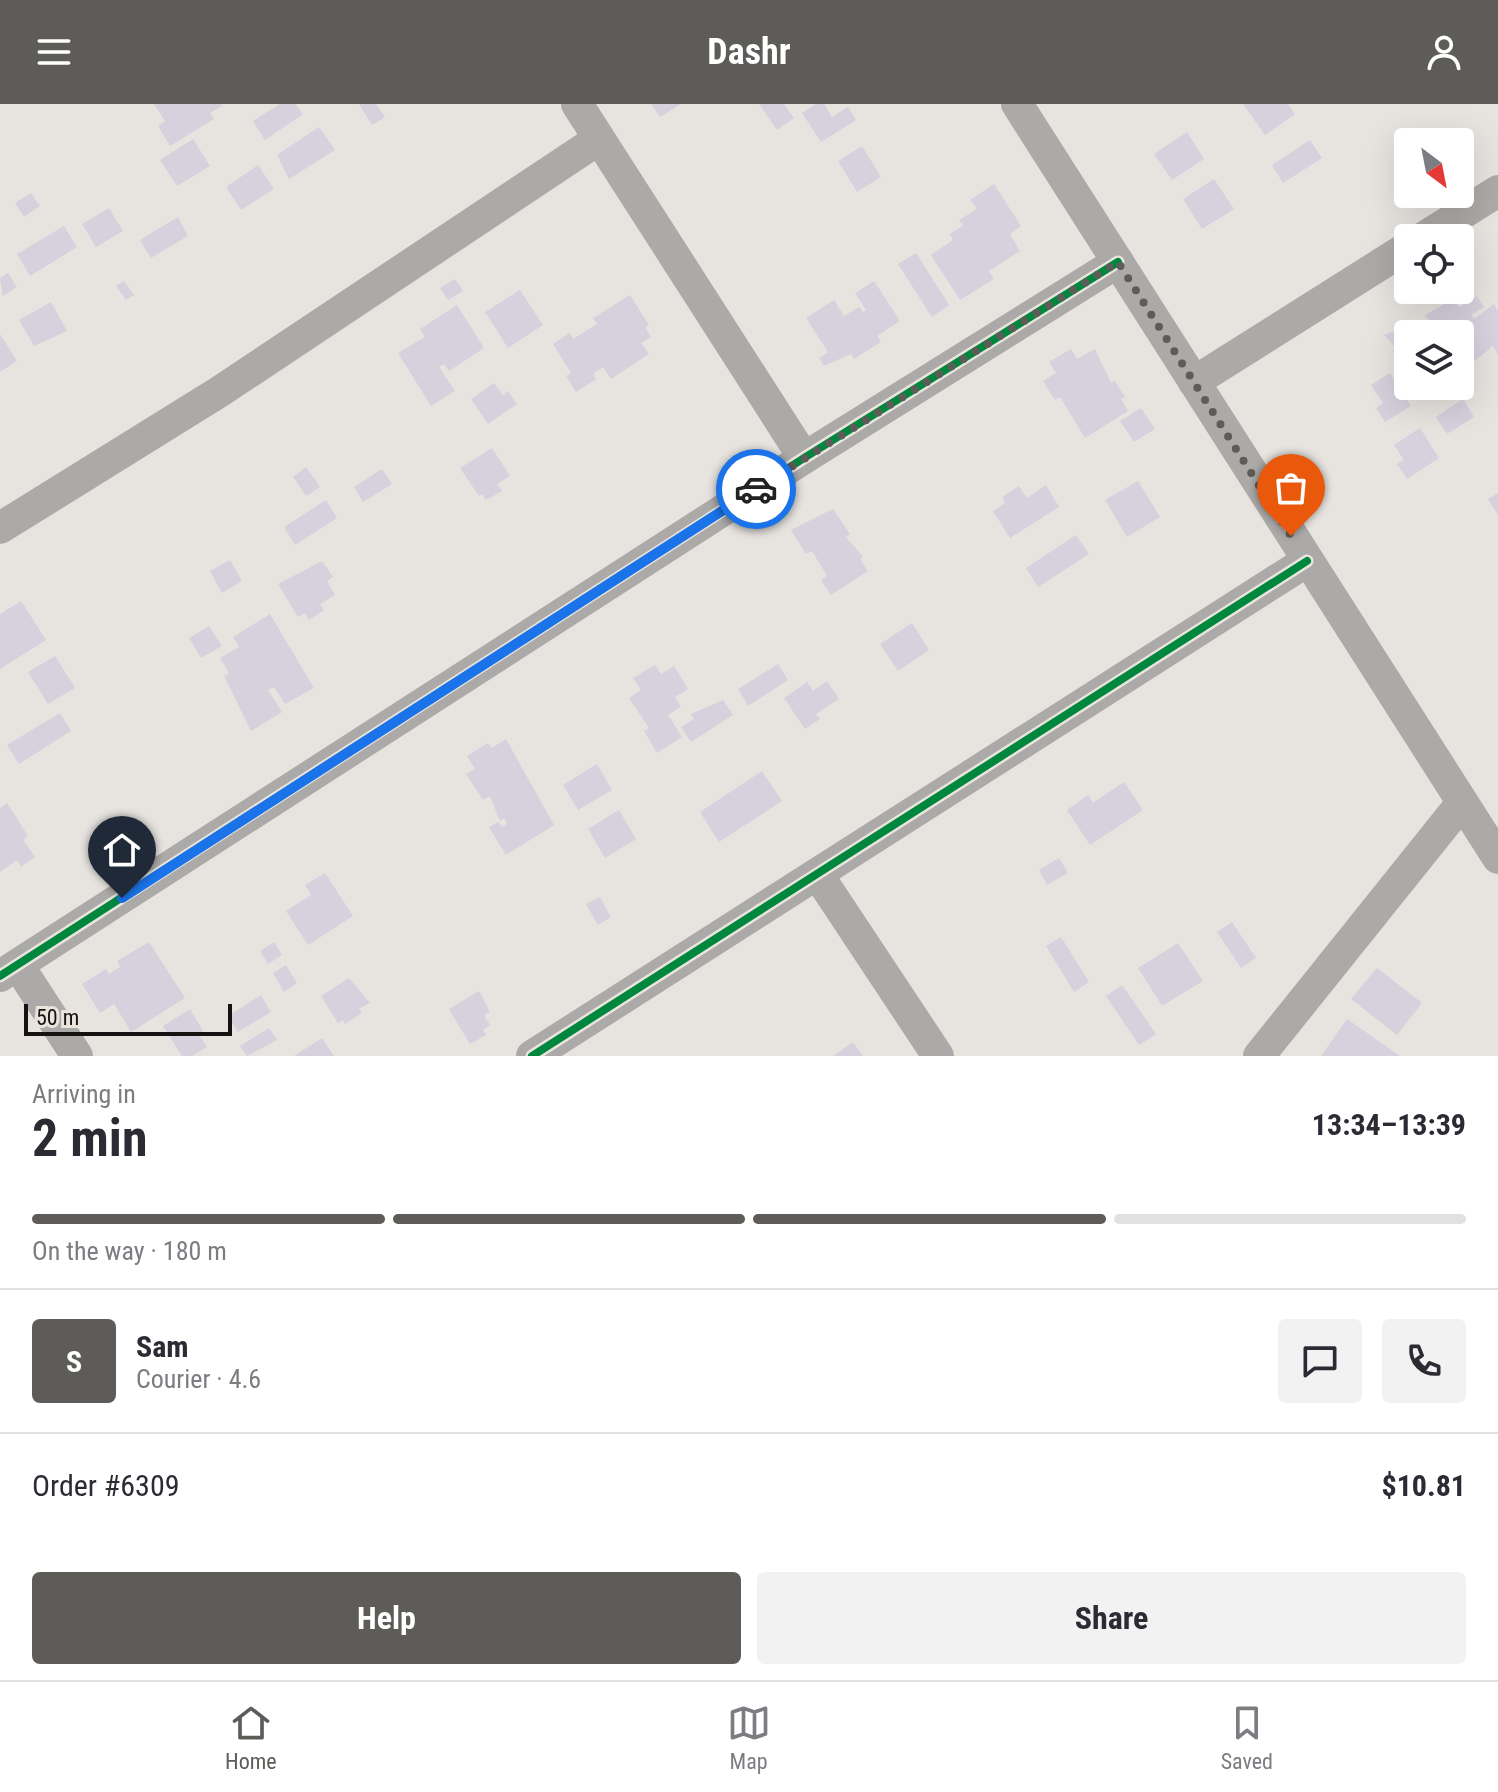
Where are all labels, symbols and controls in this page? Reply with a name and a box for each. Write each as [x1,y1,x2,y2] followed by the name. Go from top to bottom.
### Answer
[32,30,76,74] icon: menu
[1422,30,1466,74] icon: person
[707,31,791,73] text: Dashr
[1394,128,1474,208] north arrow
[1394,128,1474,400] map controls
[1394,224,1474,304] button: locate
[1394,320,1474,400] button: layers
[716,449,796,529] courier
[1257,454,1325,536] pin
[1269,466,1313,510] icon: bag
[734,467,778,511] icon: car
[88,816,156,898] pin
[100,828,144,872] icon: home
[24,1000,232,1036] scale bar
[36,1005,79,1030] text: 50 m
[32,1079,136,1109] text: Arriving in
[1312,1107,1466,1142] text: 13:34–13:39
[32,1108,148,1169] text: 2 min
[32,1236,227,1266] text: On the way · 180 m
[1278,1319,1362,1403] button: chat
[1382,1319,1466,1403] button: phone
[136,1329,189,1364] text: Sam
[66,1344,82,1379] text: S
[136,1364,261,1394] text: Courier · 4.6
[32,1468,180,1503] text: Order #6309
[1381,1468,1466,1503] text: $10.81
[32,1572,741,1664] button: Help
[757,1572,1466,1664] button: Share
[225,1701,277,1774] tab: Home
[727,1701,771,1774] tab: Map
[1221,1701,1273,1774] tab: Saved

